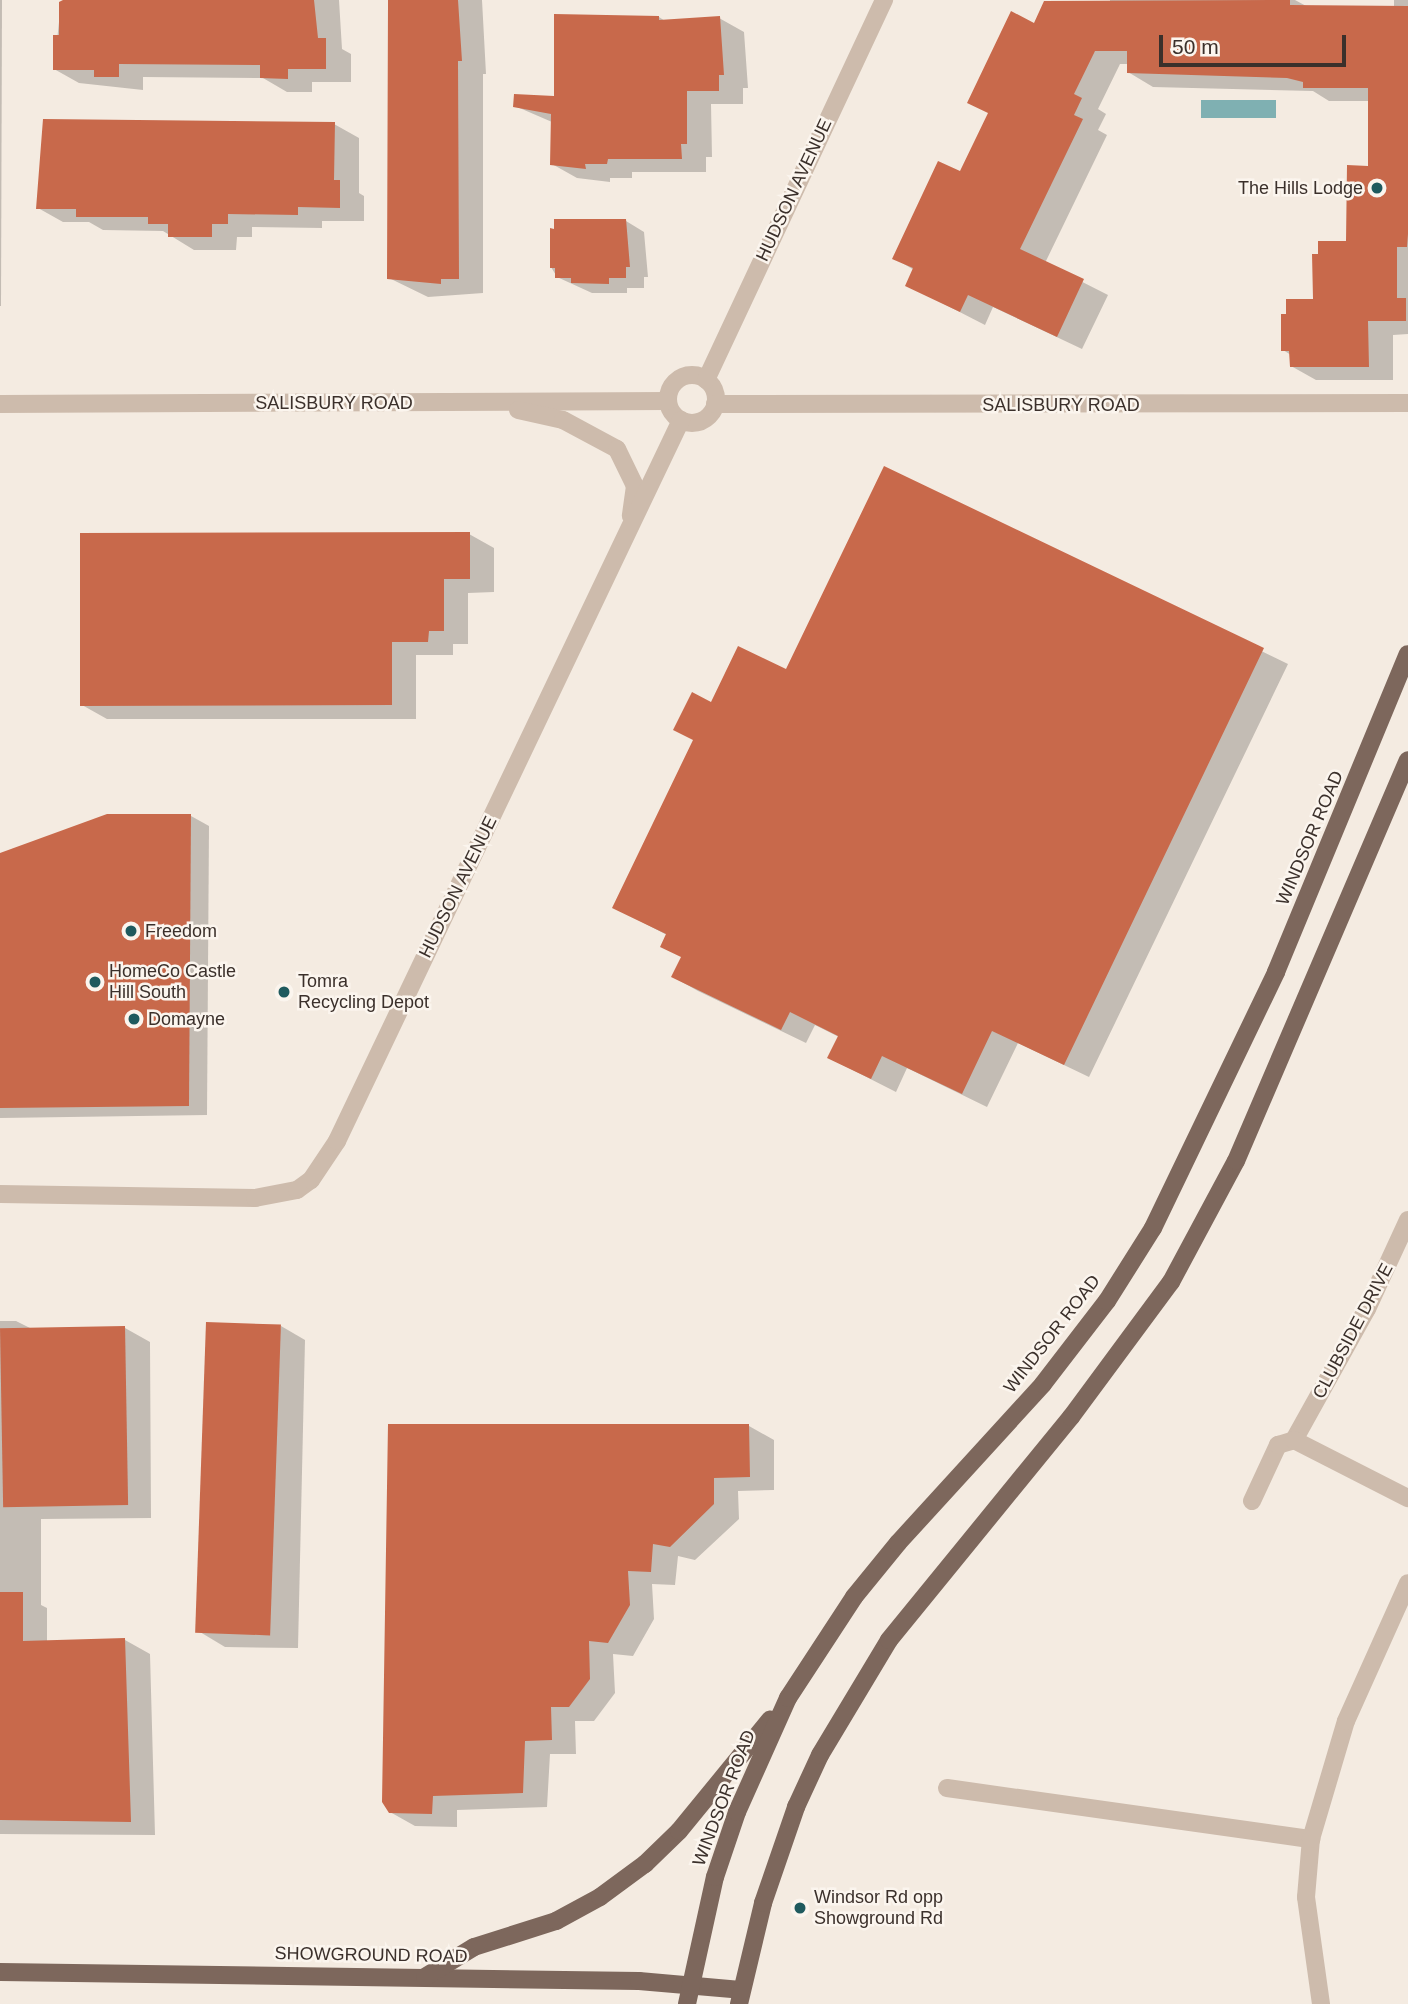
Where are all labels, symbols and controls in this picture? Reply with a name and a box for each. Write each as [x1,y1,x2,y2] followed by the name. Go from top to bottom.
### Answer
[1163,21,1350,65] scale bar
[1172,35,1219,58] text: 50 m
[751,115,837,265] street label: HUDSON AVENUE
[1238,177,1363,199] place label: The Hills Lodge
[1369,180,1385,196] marker: The Hills Lodge
[255,392,413,414] street label: SALISBURY ROAD
[982,394,1140,416] street label: SALISBURY ROAD
[1272,768,1348,908] street label: WINDSOR ROAD
[414,812,502,962] street label: HUDSON AVENUE
[145,920,217,942] place label: Freedom
[123,923,139,939] marker: Freedom
[109,961,236,1004] place label: HomeCo Castle Hill South
[298,971,429,1014] place label: Tomra Recycling Depot
[87,974,103,990] marker: HomeCo Castle Hill South
[276,984,292,1000] marker: Tomra Recycling Depot
[148,1008,225,1030] place label: Domayne
[126,1011,142,1027] marker: Domayne
[1308,1260,1398,1402] street label: CLUBSIDE DRIVE
[999,1271,1105,1397] street label: WINDSOR ROAD
[688,1727,760,1869] street label: WINDSOR ROAD
[814,1887,943,1930] place label: Windsor Rd opp Showground Rd
[792,1900,808,1916] marker: Windsor Rd opp Showground Rd
[274,1943,468,1967] street label: SHOWGROUND ROAD

